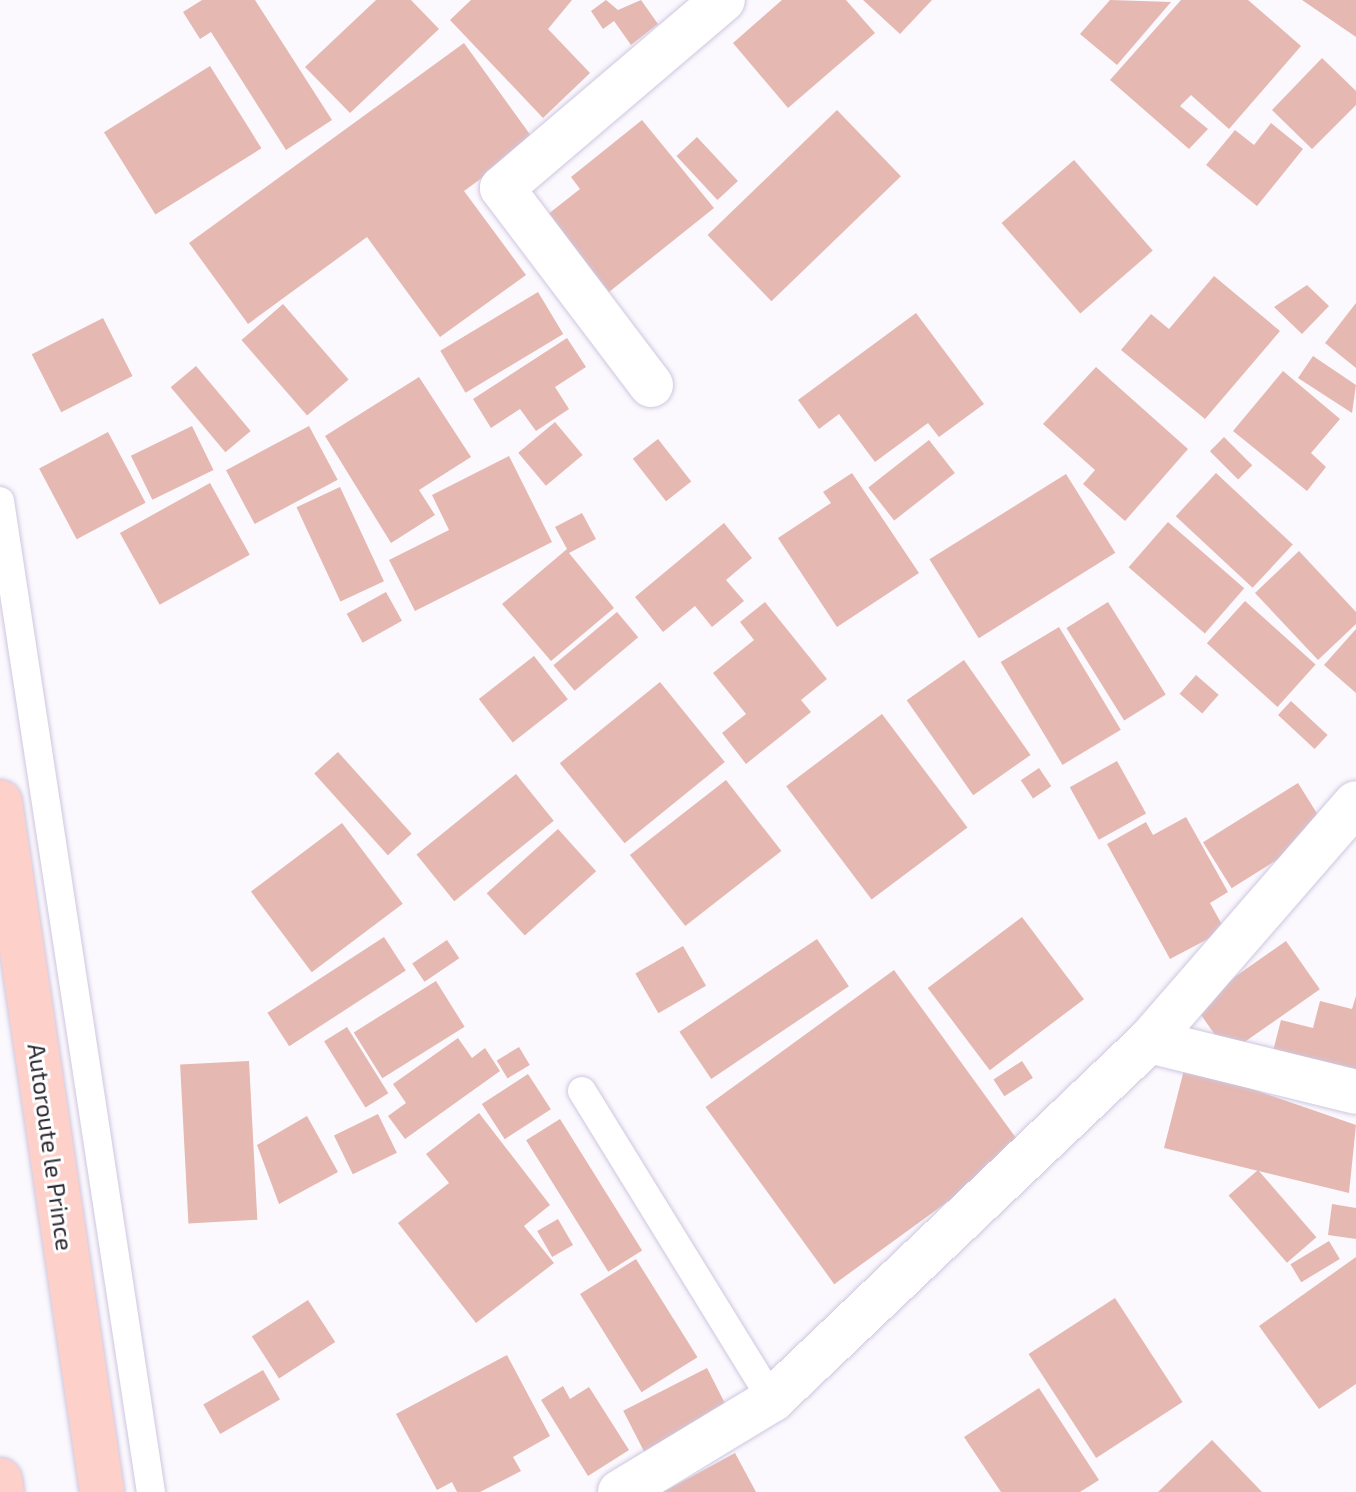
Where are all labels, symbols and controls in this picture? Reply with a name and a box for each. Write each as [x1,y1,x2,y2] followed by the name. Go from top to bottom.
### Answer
[22,1042,80,1252] street label: Autoroute le Prince

